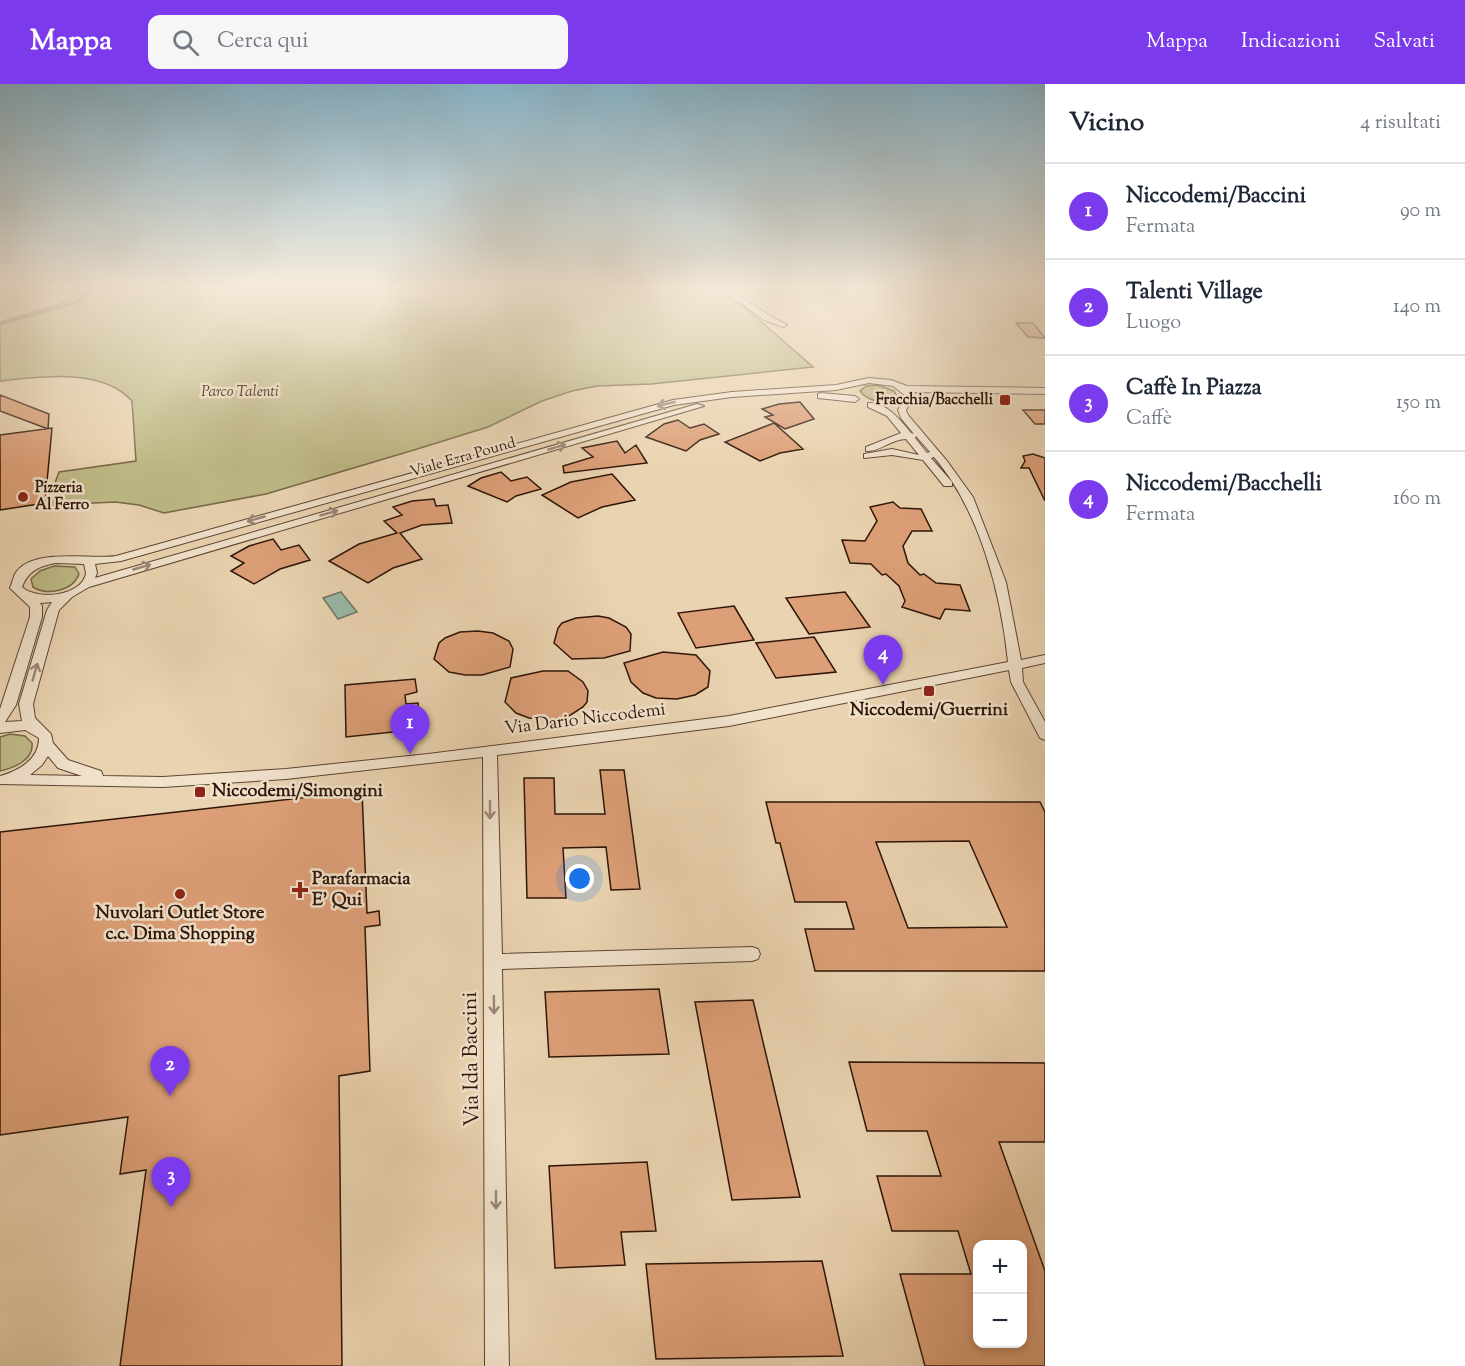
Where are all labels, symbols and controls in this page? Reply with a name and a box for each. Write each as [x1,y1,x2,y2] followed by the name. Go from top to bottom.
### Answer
[148,15,568,69] search box
[30,22,112,62] text: Mappa
[169,26,202,59] icon: search
[217,26,308,58] text: Cerca qui
[1146,27,1208,57] text: Mappa
[1241,27,1341,57] text: Indicazioni
[1374,27,1435,57] text: Salvati
[1069,105,1144,142] text: Vicino
[1360,109,1441,138] text: 4 risultati
[1126,181,1306,213] text: Niccodemi/Baccini
[1085,197,1092,226] text: 1
[1400,197,1441,226] text: 90 m
[1126,213,1195,242] text: Fermata
[1126,277,1263,309] text: Talenti Village
[1084,293,1093,322] text: 2
[1393,293,1441,322] text: 140 m
[1126,309,1181,338] text: Luogo
[1126,373,1262,405] text: Caffè In Piazza
[201,382,279,403] park label: Parco Talenti
[1084,389,1093,418] text: 3
[1396,389,1441,418] text: 150 m
[875,390,994,411] place label: Fracchia/Bacchelli
[998,393,1012,407] marker: Fracchia/Bacchelli
[657,399,676,411] one-way arrow
[1126,405,1172,434] text: Caffè
[408,433,519,483] street label: Viale Ezra Pound
[547,440,566,452] one-way arrow
[1126,469,1322,501] text: Niccodemi/Bacchelli
[35,478,89,516] place label: Pizzeria Al Ferro
[1083,485,1094,514] text: 4
[1393,485,1441,514] text: 160 m
[16,490,30,504] marker: Pizzeria Al Ferro
[1126,501,1195,530] text: Fermata
[319,506,338,518] one-way arrow
[246,514,265,525] one-way arrow
[132,561,151,572] one-way arrow
[864,636,902,685] pin: 4
[30,663,41,682] one-way arrow
[922,684,936,698] marker: Niccodemi/Guerrini
[503,697,667,743] street label: Via Dario Niccodemi
[850,698,1009,724] place label: Niccodemi/Guerrini
[390,704,430,754] pin: 1
[212,779,384,805] place label: Niccodemi/Simongini
[193,785,207,799] marker: Niccodemi/Simongini
[484,800,496,820] one-way arrow
[565,864,594,893] your location
[312,867,411,914] place label: Parafarmacia E' Qui
[293,883,307,897] marker: Parafarmacia E' Qui
[173,887,187,901] marker: Nuvolari Outlet Store c.c. Dima Shopping
[96,901,265,948] place label: Nuvolari Outlet Store c.c. Dima Shopping
[456,991,488,1127] street label: Via Ida Baccini
[488,995,500,1015] one-way arrow
[150,1046,190,1096] pin: 2
[152,1158,190,1207] pin: 3
[490,1190,502,1210] one-way arrow
[973,1240,1027,1348] map controls
[973,1240,1027,1294] button: +
[973,1294,1027,1348] button: −

